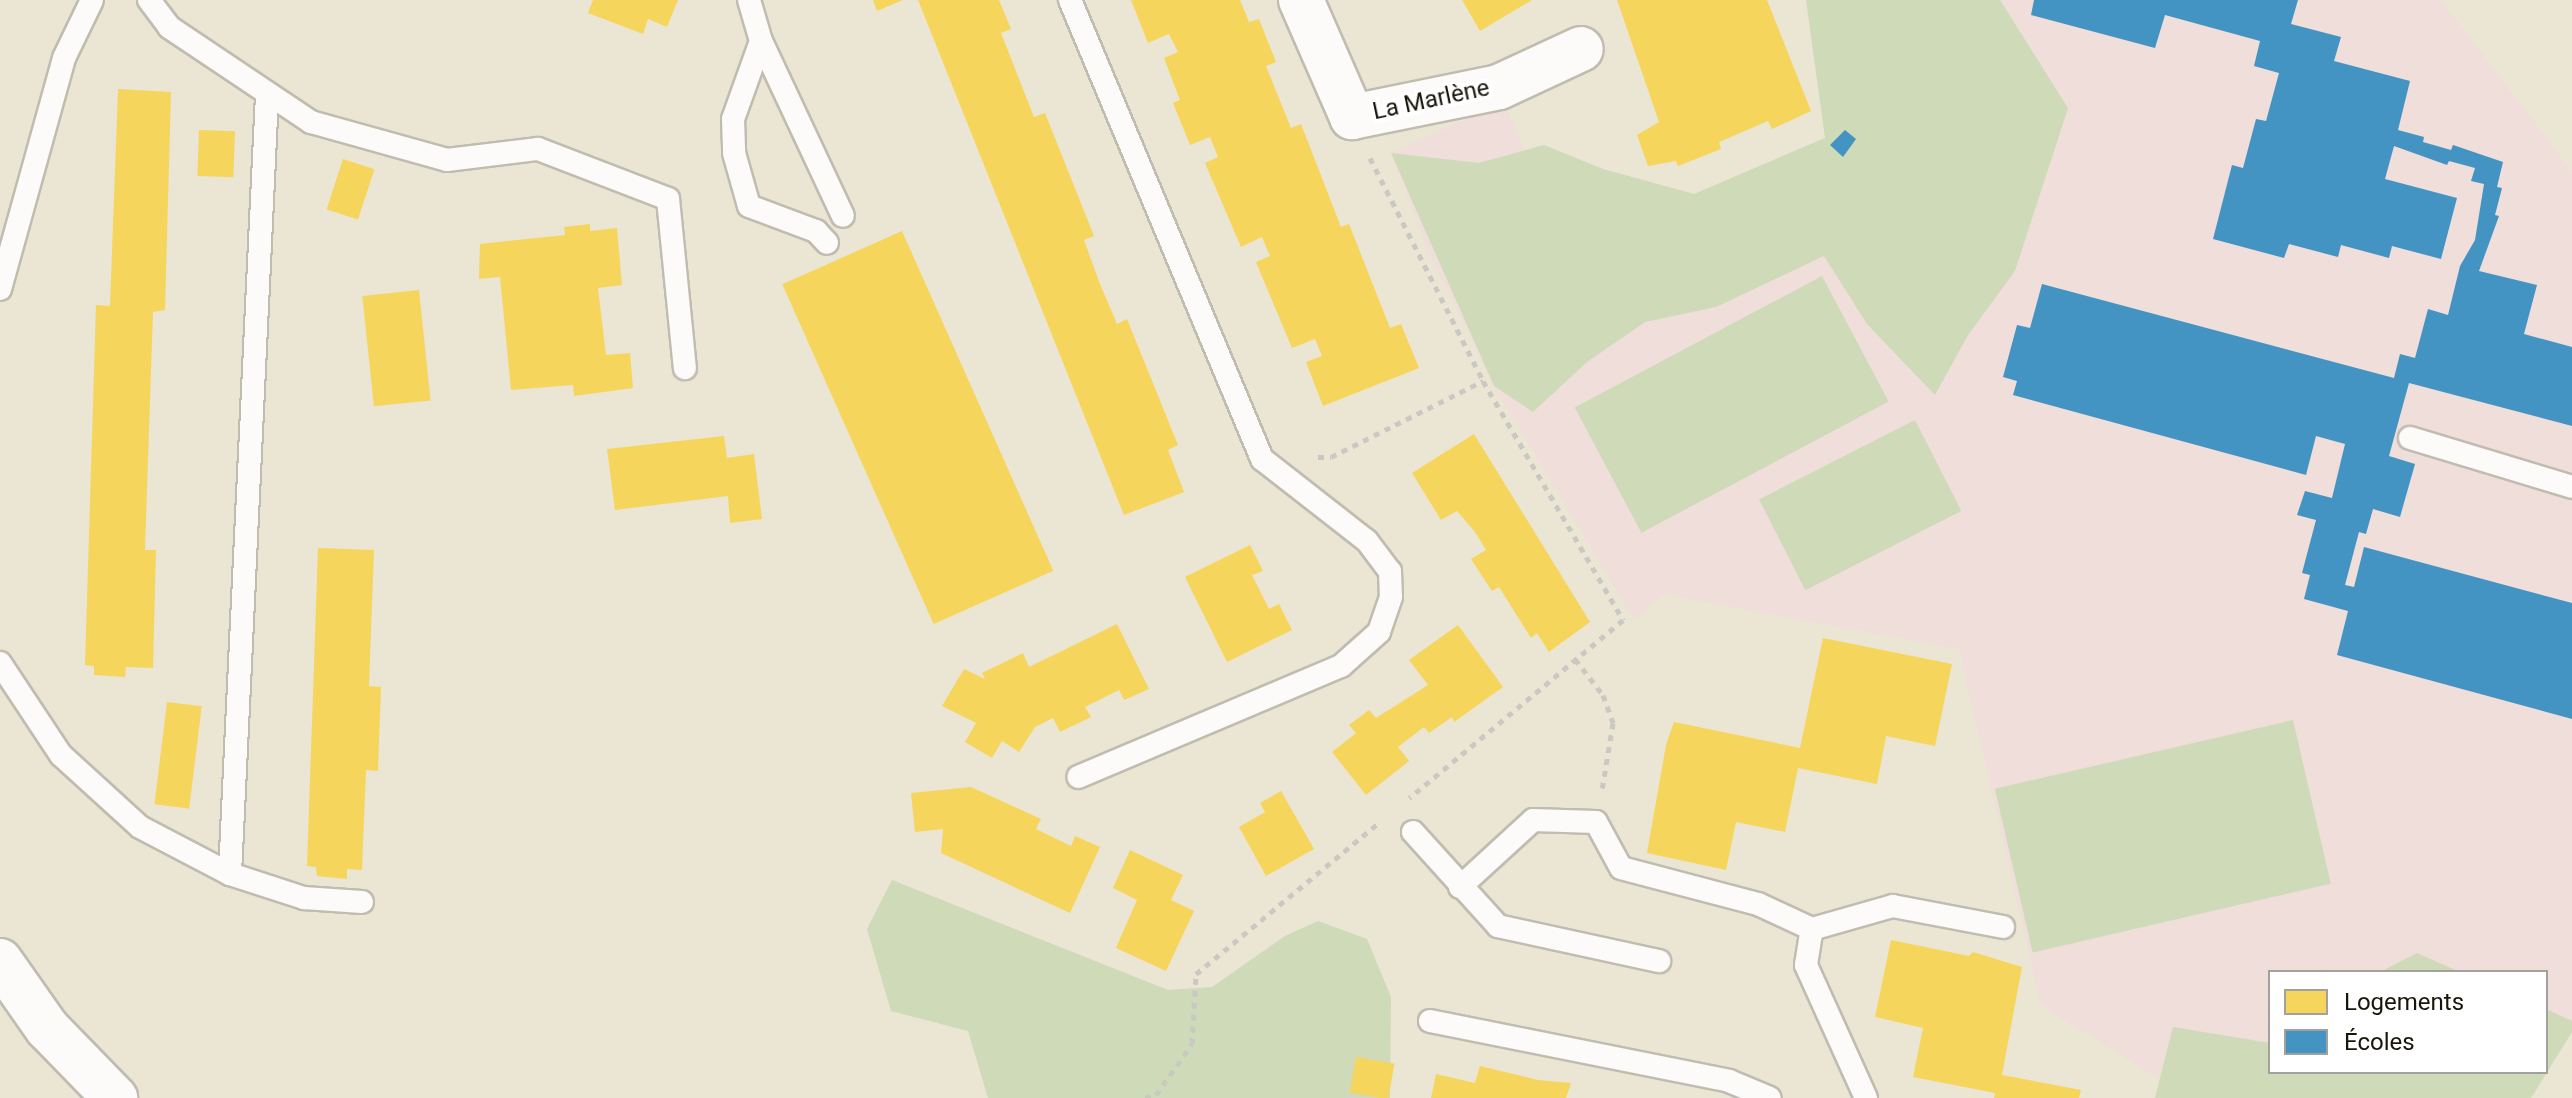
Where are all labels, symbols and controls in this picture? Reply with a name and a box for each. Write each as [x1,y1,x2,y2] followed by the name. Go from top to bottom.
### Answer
[1370,74,1492,126] street label: La Marlène
[2268,970,2548,1074] legend
[2344,988,2464,1016] text: Logements
[2344,1028,2415,1056] text: Écoles

